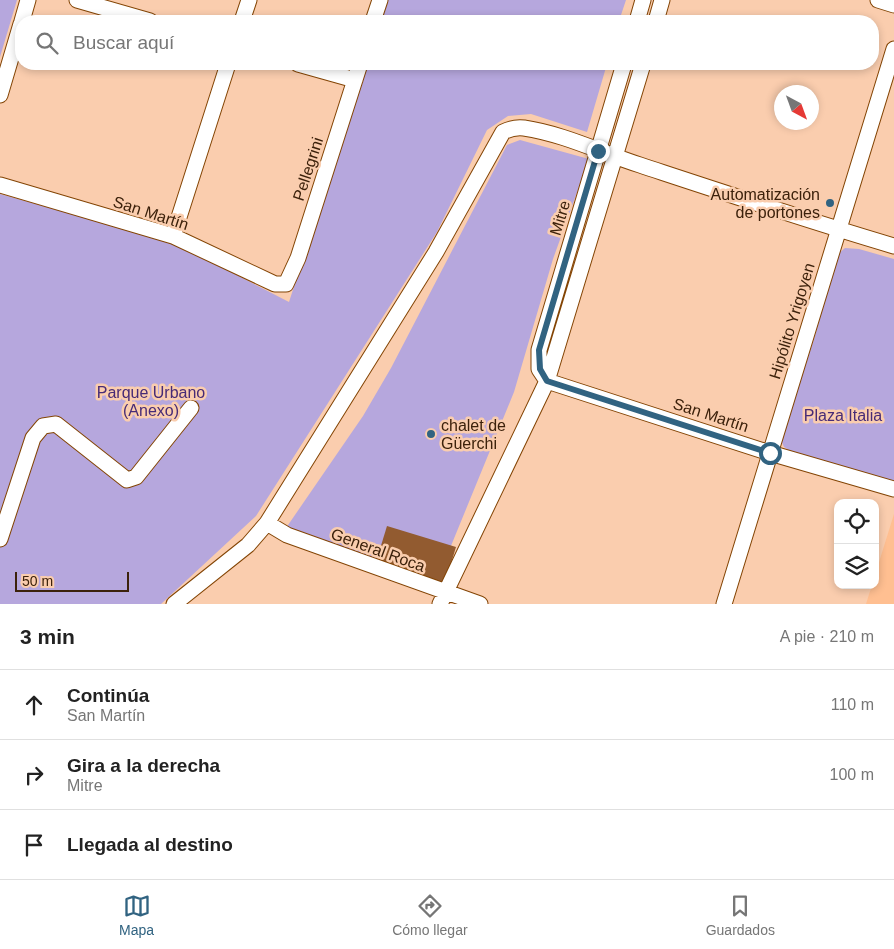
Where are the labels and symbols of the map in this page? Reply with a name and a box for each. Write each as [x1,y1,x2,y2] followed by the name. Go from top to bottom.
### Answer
[774,85,819,130] north arrow
[290,135,326,203] street label: Pellegrini
[587,140,610,163] route end
[711,186,820,221] place label: Automatización de portones
[111,193,191,233] street label: San Martín
[824,197,836,209] marker: Automatización de portones
[547,198,573,237] street label: Mitre
[766,261,818,381] street label: Hipólito Yrigoyen
[97,384,205,419] park label: Parque Urbano (Anexo)
[671,395,751,435] street label: San Martín
[804,407,882,424] park label: Plaza Italia
[441,417,506,452] place label: chalet de Güerchi
[425,428,437,440] marker: chalet de Güerchi
[759,442,782,465] route start
[329,525,427,575] street label: General Roca
[15,569,129,592] scale bar

